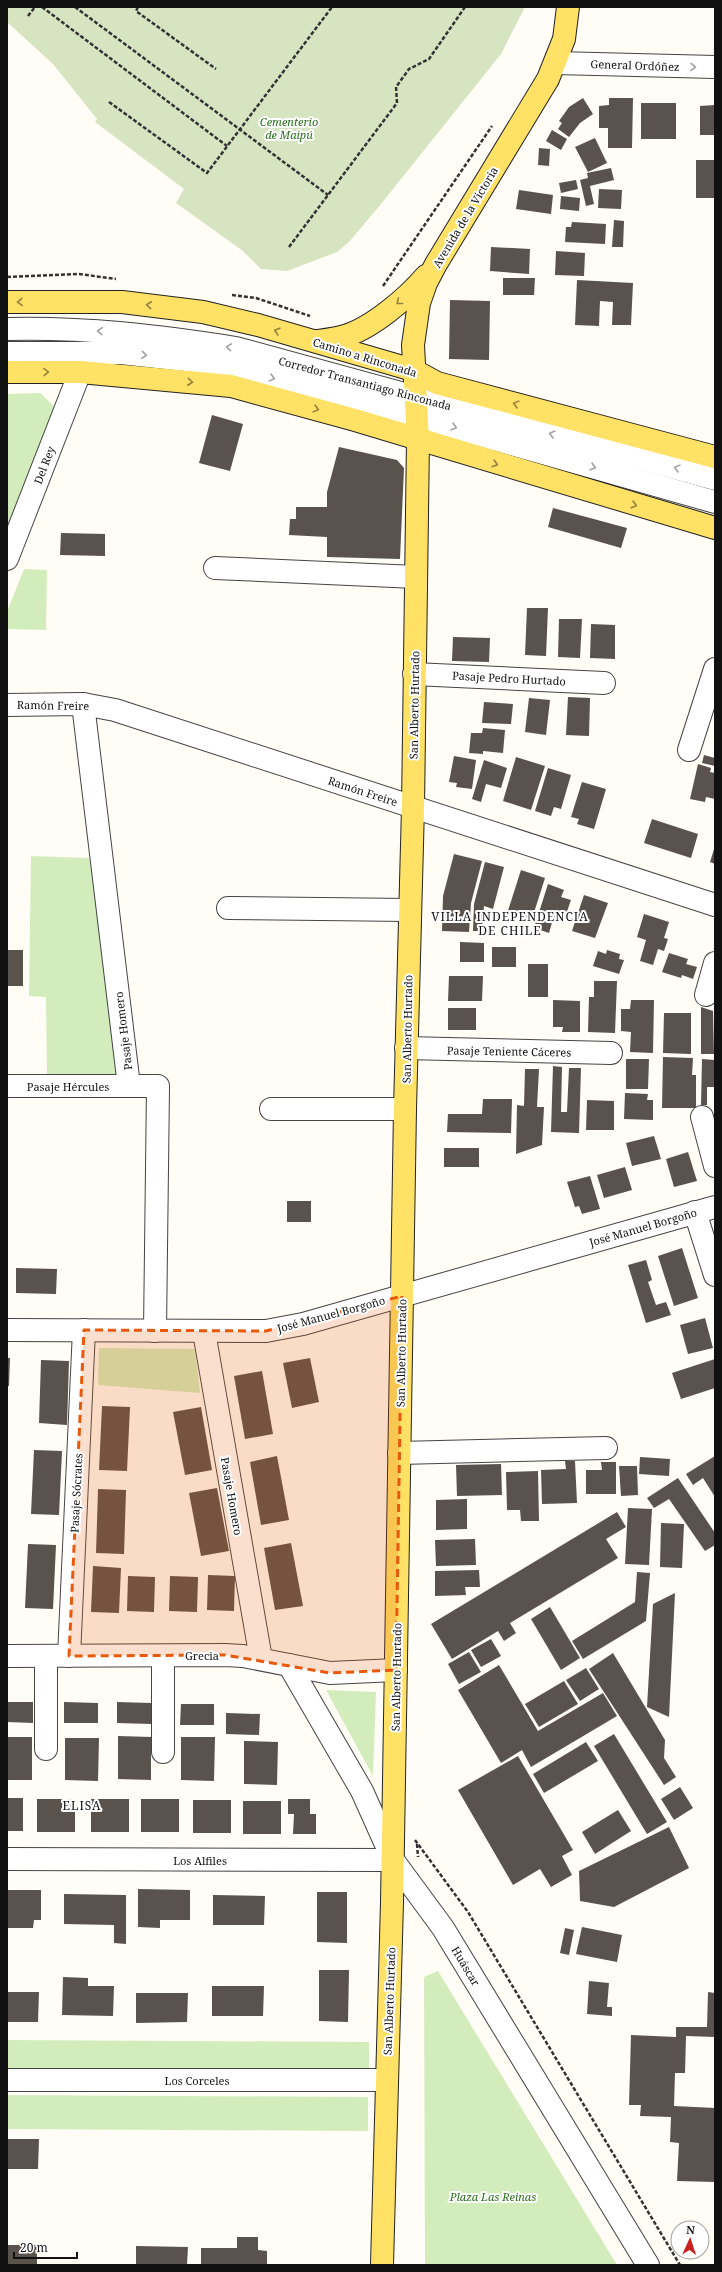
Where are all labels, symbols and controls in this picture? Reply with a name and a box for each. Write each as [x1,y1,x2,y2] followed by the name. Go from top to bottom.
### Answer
[590,56,680,74] street label: General Ordóñez
[690,62,696,71] one-way arrow
[260,114,318,142] park label: Cementerio de Maipú
[429,164,501,270] street label: Avenida de la Victoria
[396,297,404,304] one-way arrow
[17,298,23,306] one-way arrow
[146,301,152,310] one-way arrow
[97,327,103,336] one-way arrow
[273,327,280,336] one-way arrow
[311,334,419,380] street label: Camino a Rinconada
[226,343,232,352] one-way arrow
[141,350,147,359] one-way arrow
[277,353,453,413] street label: Corredor Transantiago Rinconada
[43,368,49,376] one-way arrow
[268,373,275,382] one-way arrow
[186,377,193,386] one-way arrow
[512,400,519,408] one-way arrow
[312,404,319,413] one-way arrow
[450,422,457,431] one-way arrow
[549,430,555,438] one-way arrow
[30,443,58,486] street label: Del Rey
[492,459,499,468] one-way arrow
[589,462,596,471] one-way arrow
[674,464,681,473] one-way arrow
[630,500,637,509] one-way arrow
[406,651,422,759] street label: San Alberto Hurtado
[452,668,566,688] street label: Pasaje Pedro Hurtado
[17,697,89,713] street label: Ramón Freire
[326,773,400,809] street label: Ramón Freire
[431,908,589,939] district label: VILLA INDEPENDENCIA DE CHILE
[399,975,415,1083] street label: San Alberto Hurtado
[111,991,135,1071] street label: Pasaje Homero
[447,1042,571,1060] street label: Pasaje Teniente Cáceres
[27,1079,109,1094] street label: Pasaje Hércules
[587,1204,698,1250] street label: José Manuel Borgoño
[274,1292,387,1336] street label: José Manuel Borgoño
[393,1299,409,1407] street label: San Alberto Hurtado
[66,1453,86,1533] street label: Pasaje Sócrates
[218,1456,246,1536] street label: Pasaje Homero
[388,1623,404,1731] street label: San Alberto Hurtado
[185,1648,219,1663] street label: Grecia
[62,1797,102,1814] district label: ELISA
[173,1853,227,1868] street label: Los Alfiles
[448,1943,484,1989] street label: Huáscar
[380,1947,398,2055] street label: San Alberto Hurtado
[165,2073,229,2088] street label: Los Corceles
[449,2189,536,2204] park label: Plaza Las Reinas
[670,2220,710,2260] north arrow
[686,2222,696,2237] text: N
[14,2234,77,2260] scale bar
[20,2239,48,2256] text: 20 m

